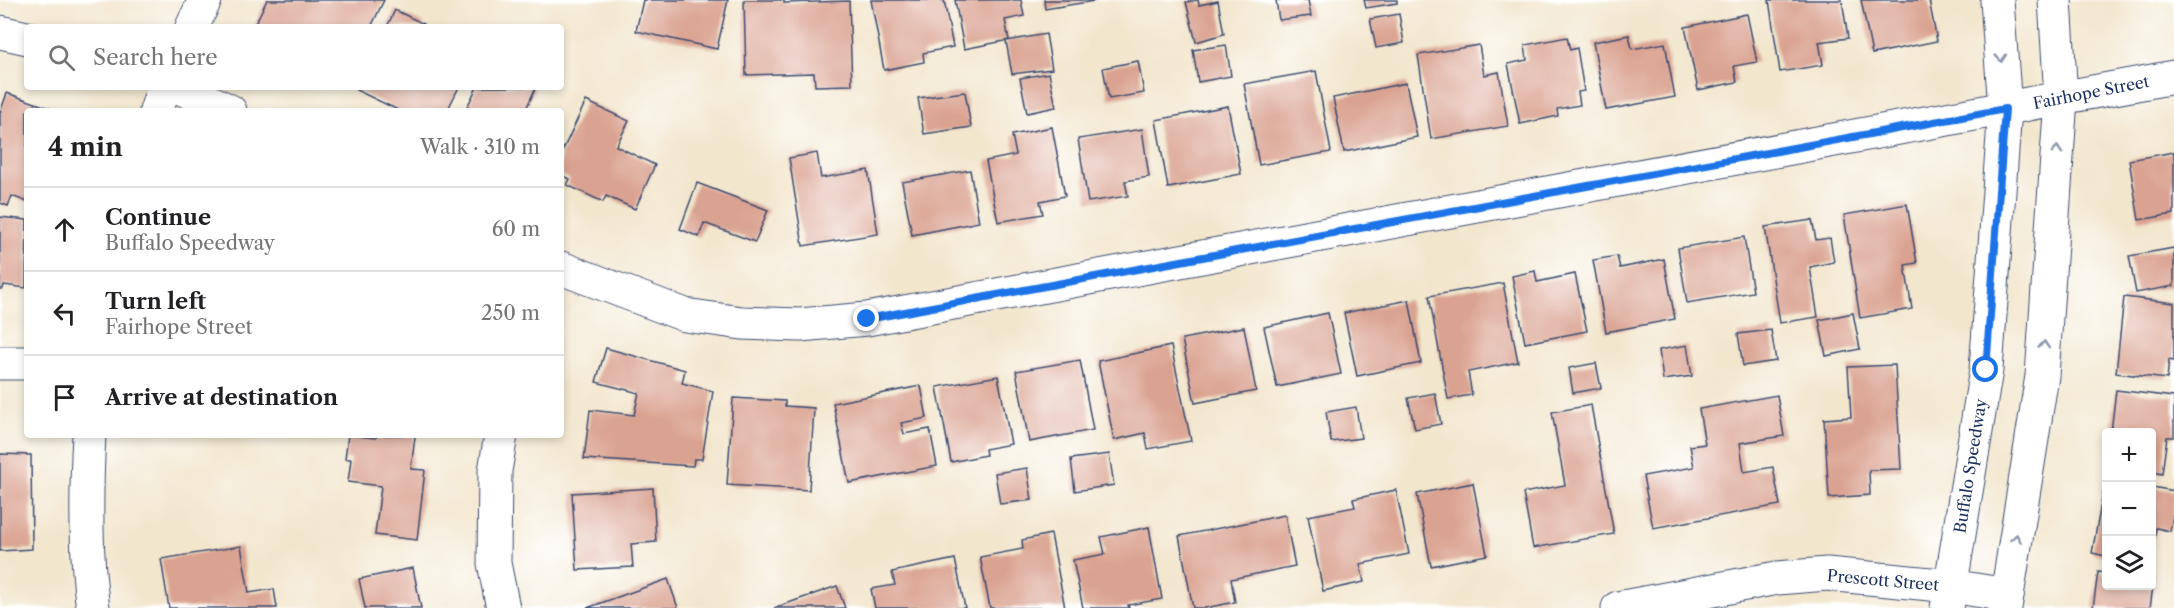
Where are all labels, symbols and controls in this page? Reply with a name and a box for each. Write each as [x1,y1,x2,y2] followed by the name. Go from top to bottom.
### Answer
[24,24,564,90] search box
[45,41,78,74] icon: search
[93,44,218,71] text: Search here
[1994,54,2007,63] one-way arrow
[2031,71,2151,113] street label: Fairhope Street
[48,131,123,163] text: 4 min
[420,135,540,159] text: Walk · 310 m
[2050,146,2063,155] one-way arrow
[105,204,211,231] text: Continue
[48,213,81,246] icon: ahead
[492,217,540,241] text: 60 m
[105,231,275,255] text: Buffalo Speedway
[105,288,206,315] text: Turn left
[48,297,81,330] icon: left
[481,301,540,325] text: 250 m
[853,305,879,331] route end
[105,315,253,339] text: Fairhope Street
[2037,340,2050,349] one-way arrow
[1972,356,1998,382] route start
[48,381,81,414] icon: arrive
[105,384,338,411] text: Arrive at destination
[1949,396,1991,535] street label: Buffalo Speedway
[2102,428,2156,590] map controls
[2102,428,2156,482] button: +
[2102,482,2156,536] button: −
[2009,533,2022,543] one-way arrow
[2102,536,2156,590] button: layers
[1826,565,1940,595] street label: Prescott Street

